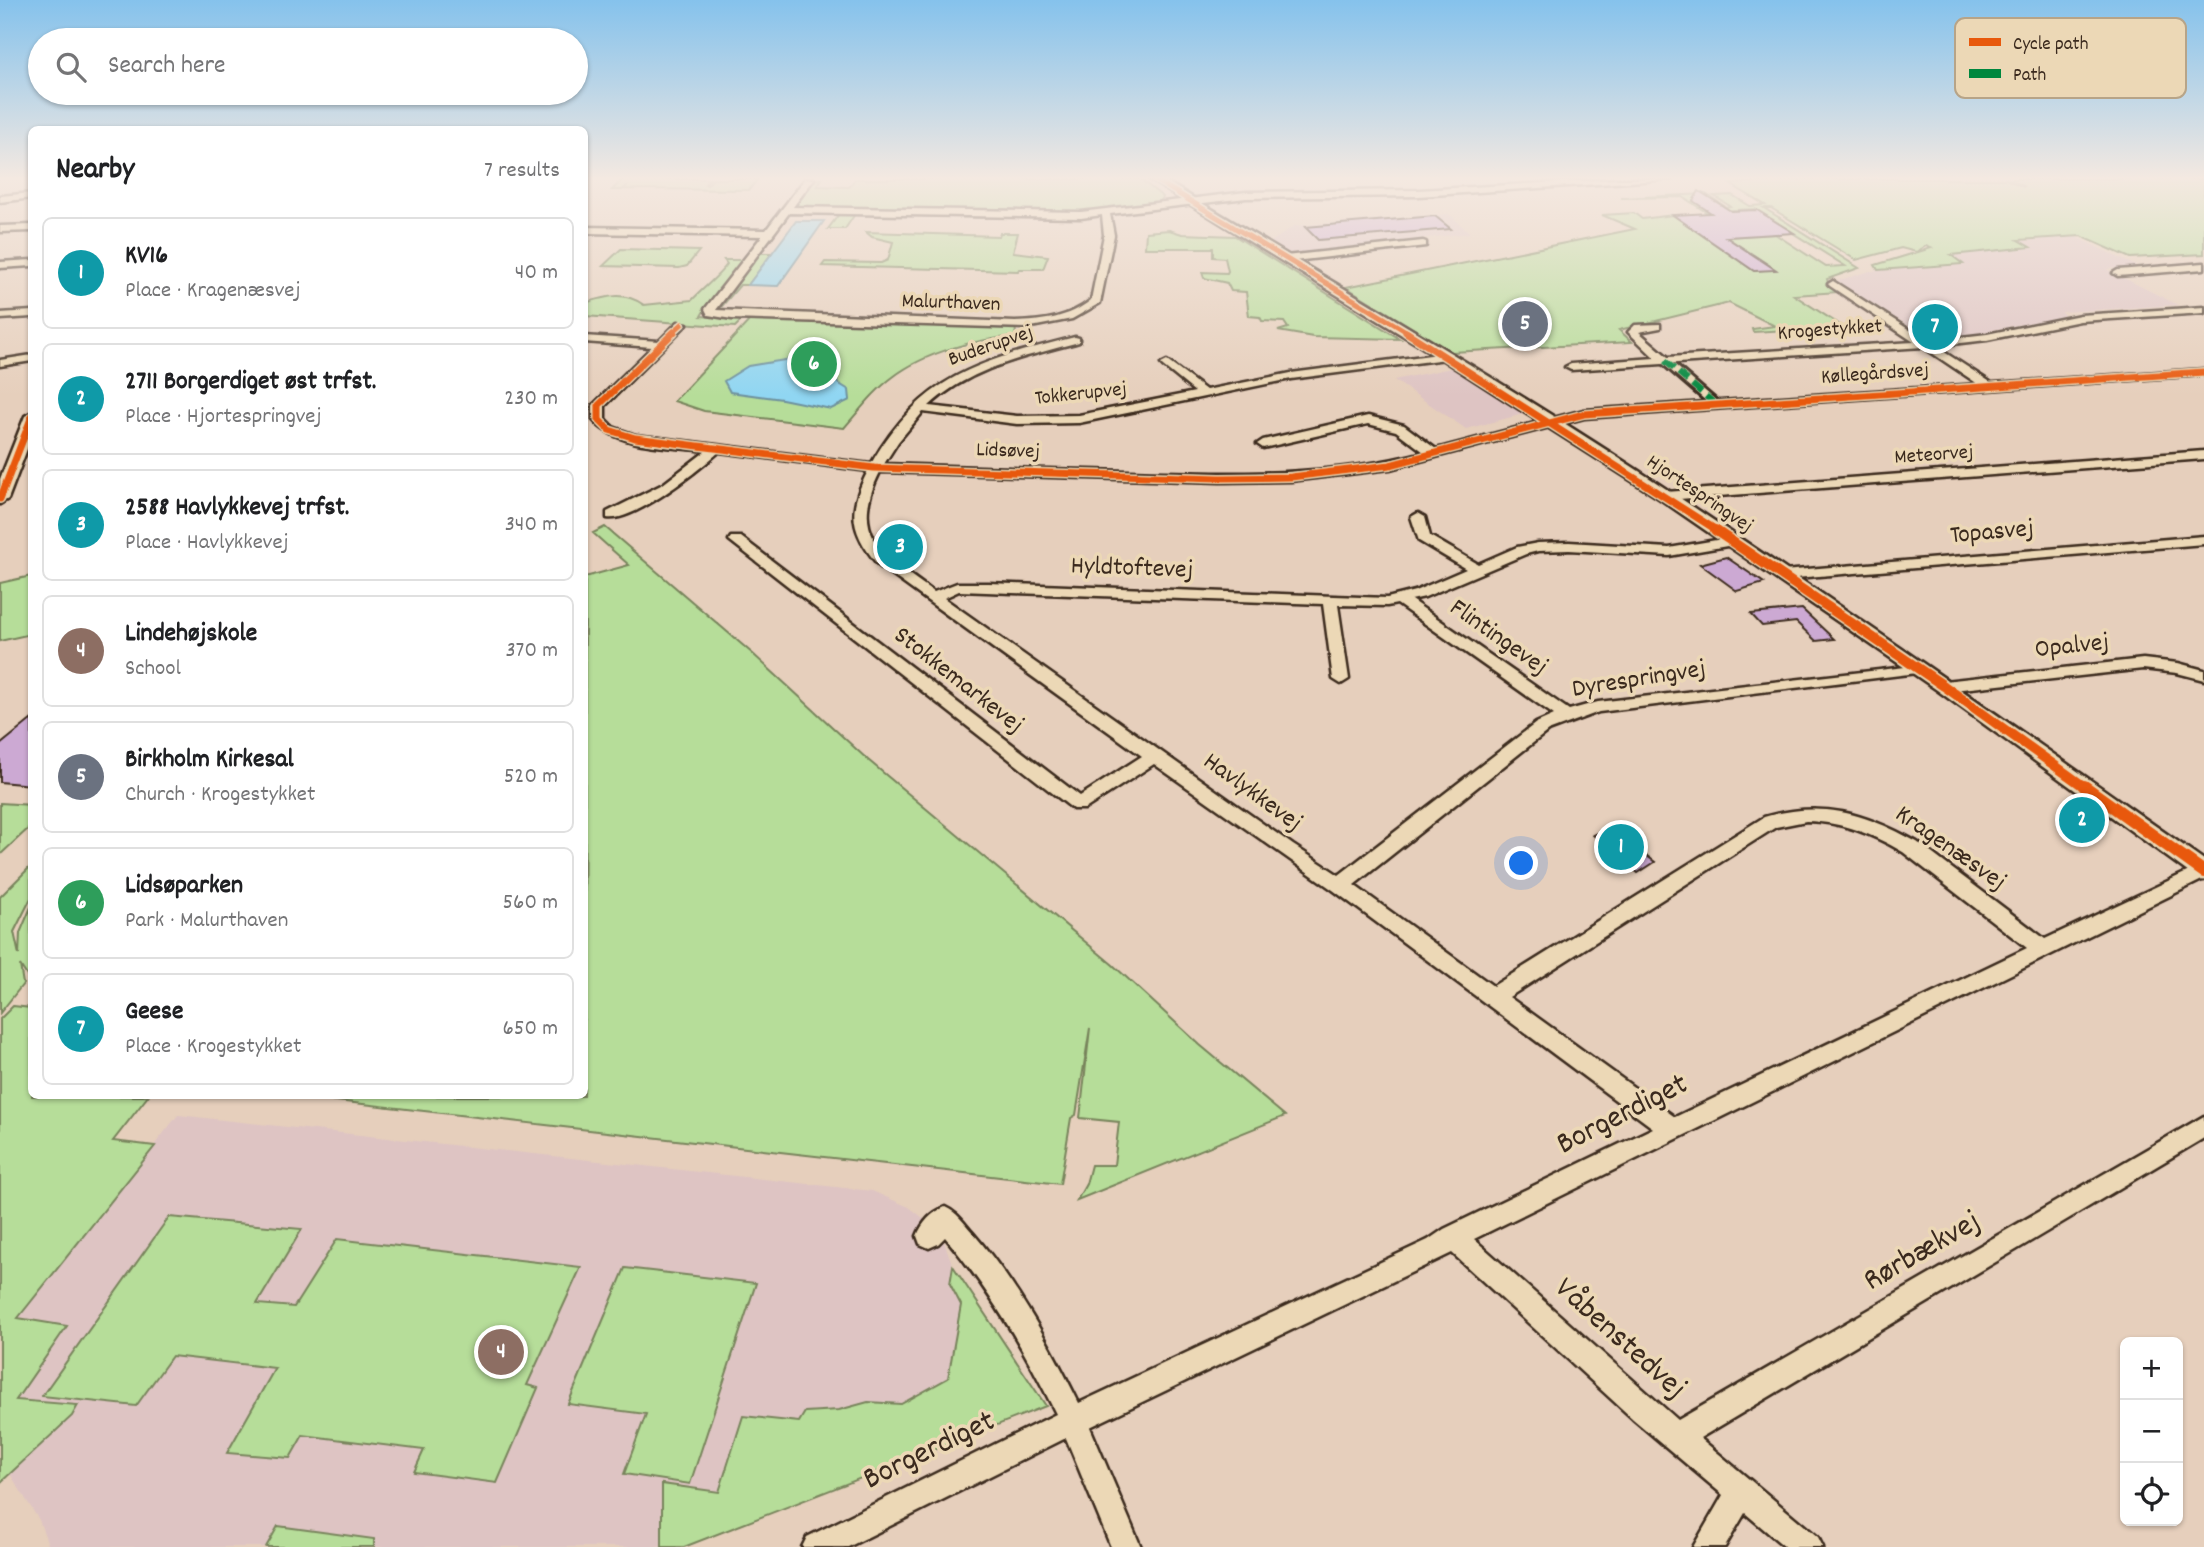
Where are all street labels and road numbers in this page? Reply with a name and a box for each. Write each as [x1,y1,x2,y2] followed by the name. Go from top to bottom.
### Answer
[901,287,1001,321] street label: Malurthaven
[1777,312,1883,350] street label: Krogestykket
[944,318,1038,376] street label: Buderupvej
[1820,356,1930,394] street label: Køllegårdsvej
[1034,375,1128,415] street label: Tokkerupvej
[976,436,1040,468] street label: Lidsøvej
[1893,438,1975,474] street label: Meteorvej
[1640,448,1758,542] street label: Hjortespringvej
[1949,511,2035,555] street label: Topasvej
[1070,548,1194,590] street label: Hyldtoftevej
[1441,590,1555,686] street label: Flintingevej
[885,618,1031,744] street label: Stokkemarkevej
[2033,625,2111,669] street label: Opalvej
[1569,651,1709,709] street label: Dyrespringvej
[1195,744,1309,842] street label: Havlykkevej
[1887,797,2013,901] street label: Kragenæsvej
[1549,1063,1697,1169] street label: Borgerdiget
[1856,1201,1990,1305] street label: Rørbækvej
[1543,1268,1695,1412] street label: Våbenstedvej
[856,1400,1004,1504] street label: Borgerdiget

